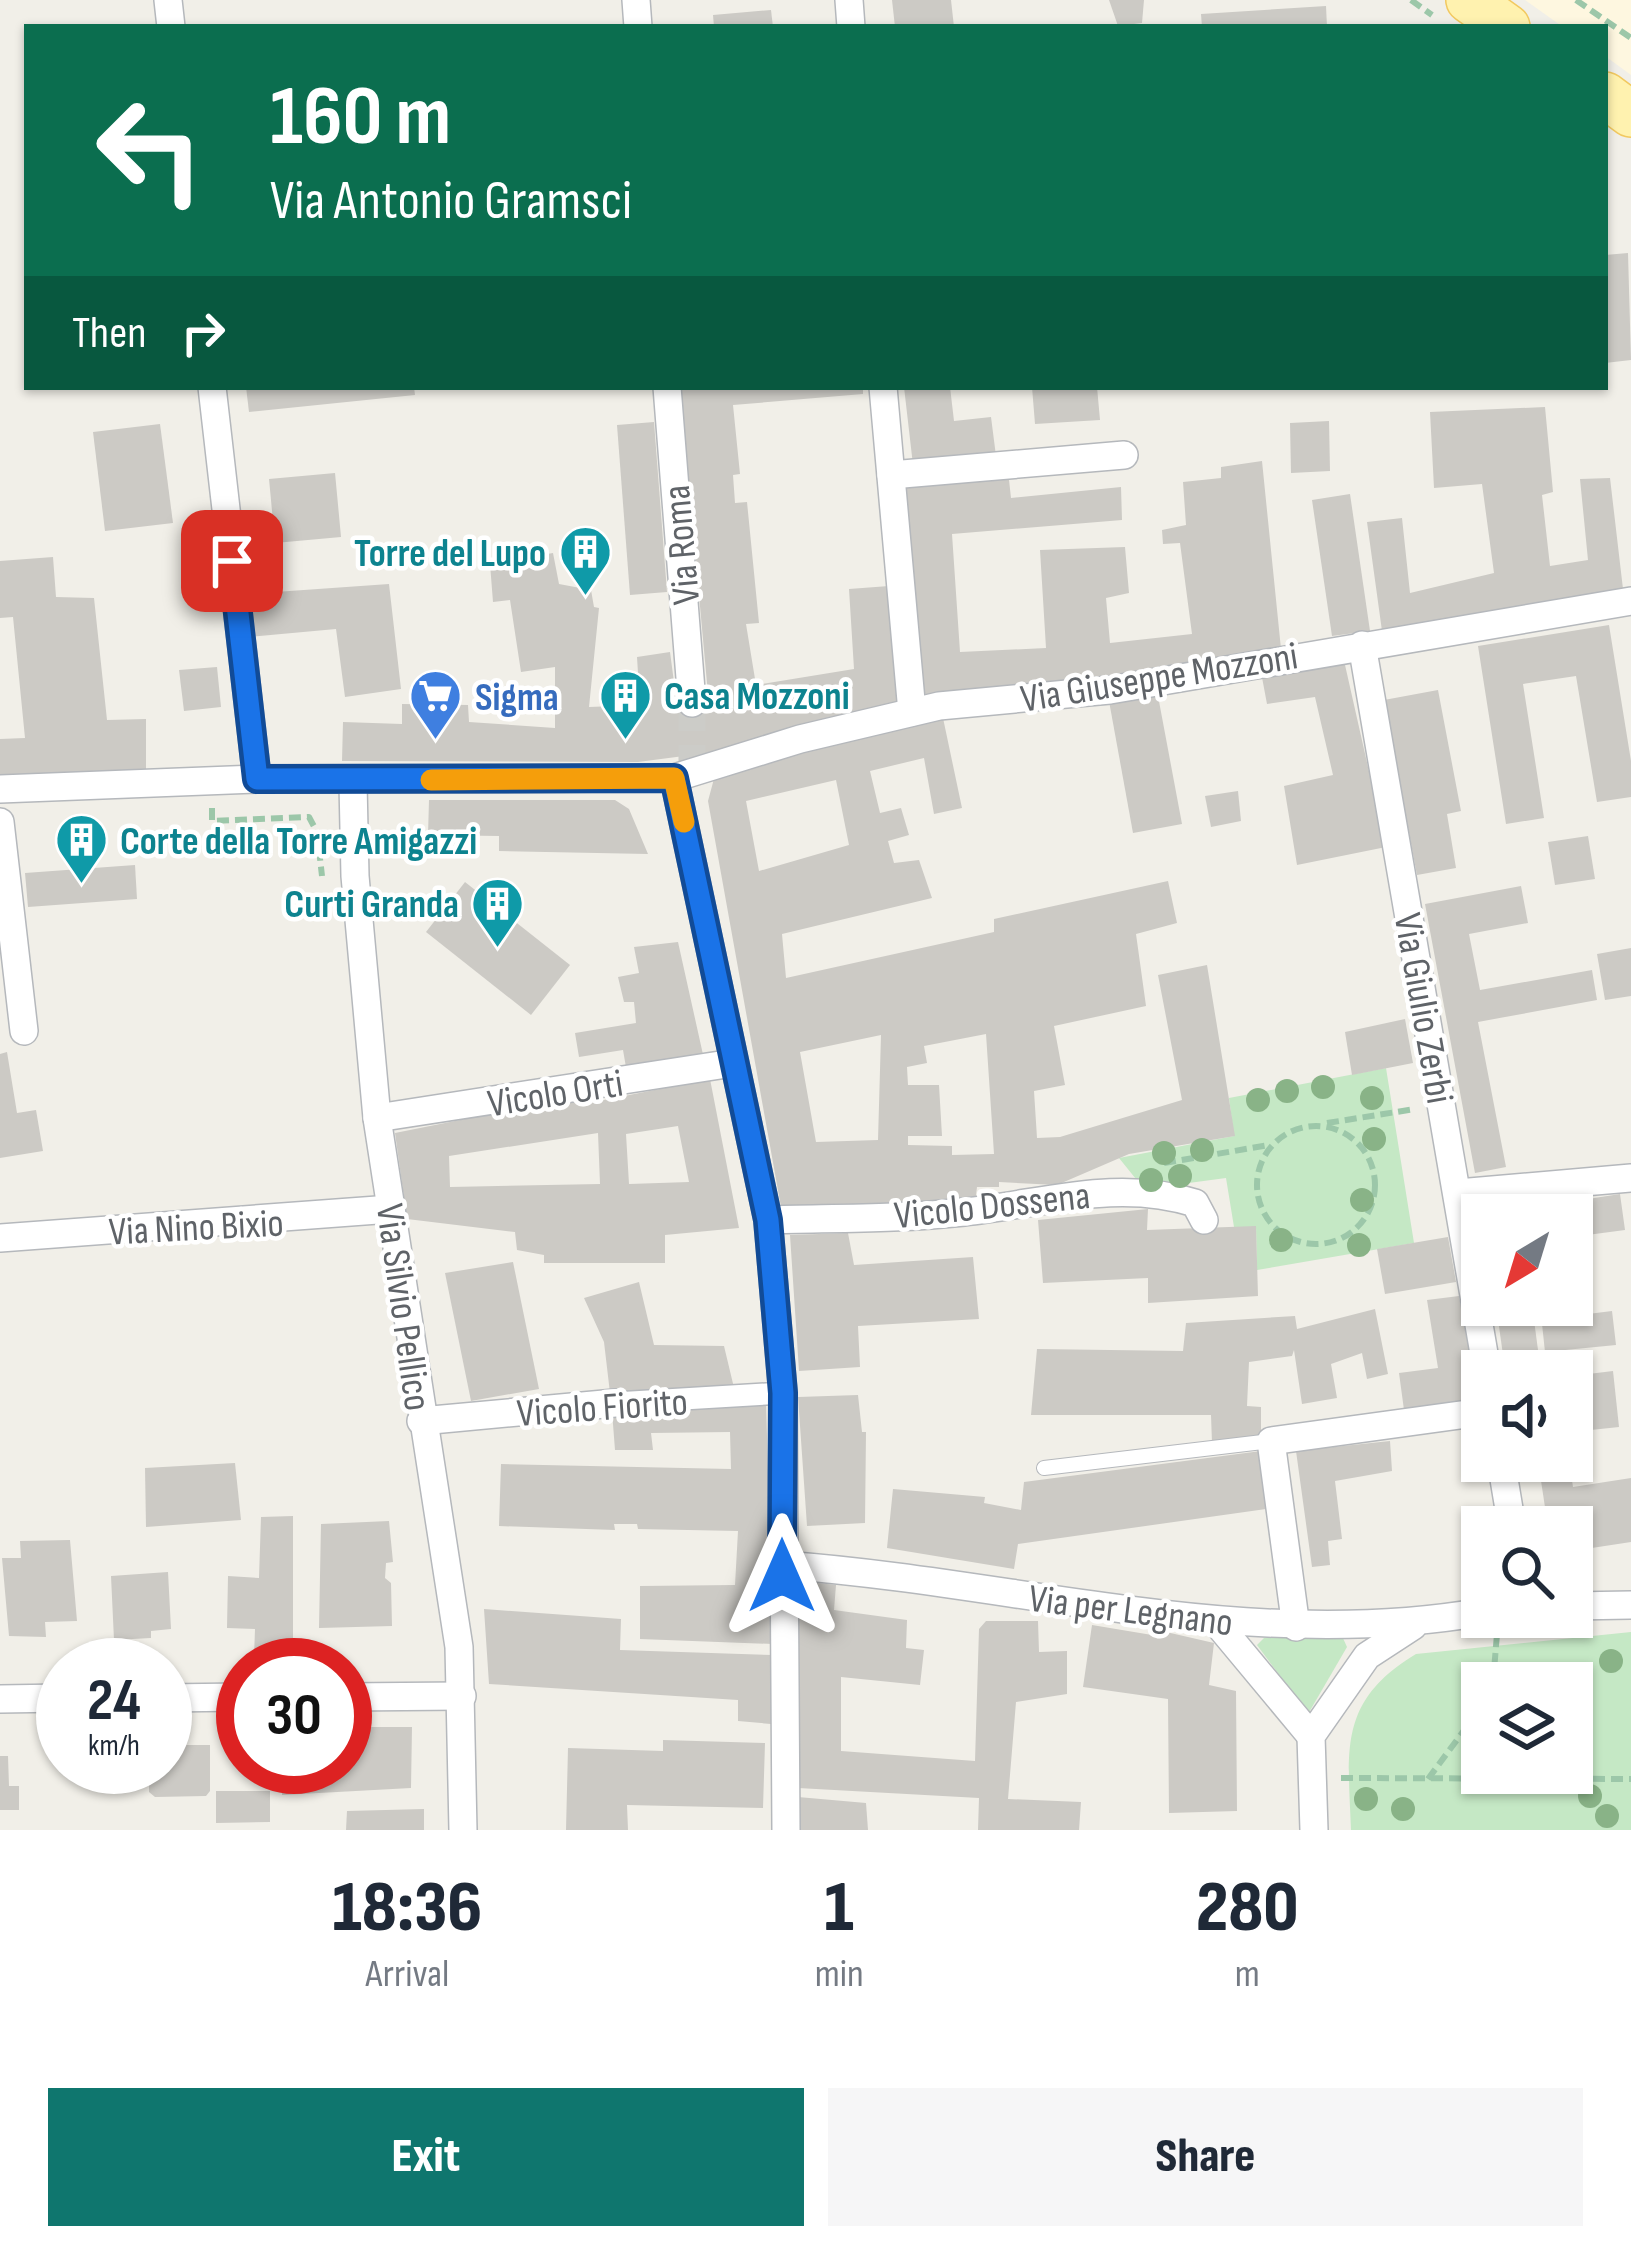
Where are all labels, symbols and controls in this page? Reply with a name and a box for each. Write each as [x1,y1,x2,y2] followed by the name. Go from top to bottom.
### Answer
[270,67,451,168] text: 160 m
[72,72,228,228] icon: left
[270,169,632,234] text: Via Antonio Gramsci
[170,300,236,366] icon: right
[72,306,146,361] text: Then
[654,483,711,607] street label: Via Roma
[181,510,283,612] pin
[557,524,613,598] building icon: Torre del Lupo
[199,528,265,594] icon: arrive
[354,531,546,578] place label: Torre del Lupo
[1018,633,1301,724] street label: Via Giuseppe Mozzoni
[597,667,653,741] building icon: Casa Mozzoni
[408,668,464,742] supermarket icon: Sigma
[664,674,850,721] place label: Casa Mozzoni
[475,675,559,722] place label: Sigma
[53,812,109,886] building icon: Corte della Torre Amigazzi
[120,819,477,866] place label: Corte della Torre Amigazzi
[470,875,526,949] building icon: Curti Granda
[284,882,459,929] place label: Curti Granda
[1383,910,1462,1107] street label: Via Giulio Zerbi
[484,1061,626,1128] street label: Vicolo Orti
[892,1173,1092,1240] street label: Vicolo Dossena
[1461,1194,1593,1326] north arrow
[1461,1194,1593,1794] map controls
[108,1200,285,1257] street label: Via Nino Bixio
[365,1201,440,1414] street label: Via Silvio Pellico
[1461,1350,1593,1482] button: sound
[515,1379,689,1438] street label: Vicolo Fiorito
[1461,1506,1593,1638] button: search
[719,1513,845,1639] position arrow
[1026,1576,1235,1647] street label: Via per Legnano
[216,1638,372,1794] speed limit sign: 30
[1461,1662,1593,1794] button: layers
[87,1665,141,1737] text: 24
[88,1728,140,1764] text: km/h
[332,1865,482,1952] text: 18:36
[824,1865,854,1952] text: 1
[1196,1865,1299,1952] text: 280
[365,1951,449,1998] text: Arrival
[815,1951,864,1998] text: min
[1235,1951,1260,1998] text: m
[48,2088,804,2226] button: Exit
[828,2088,1583,2226] button: Share

